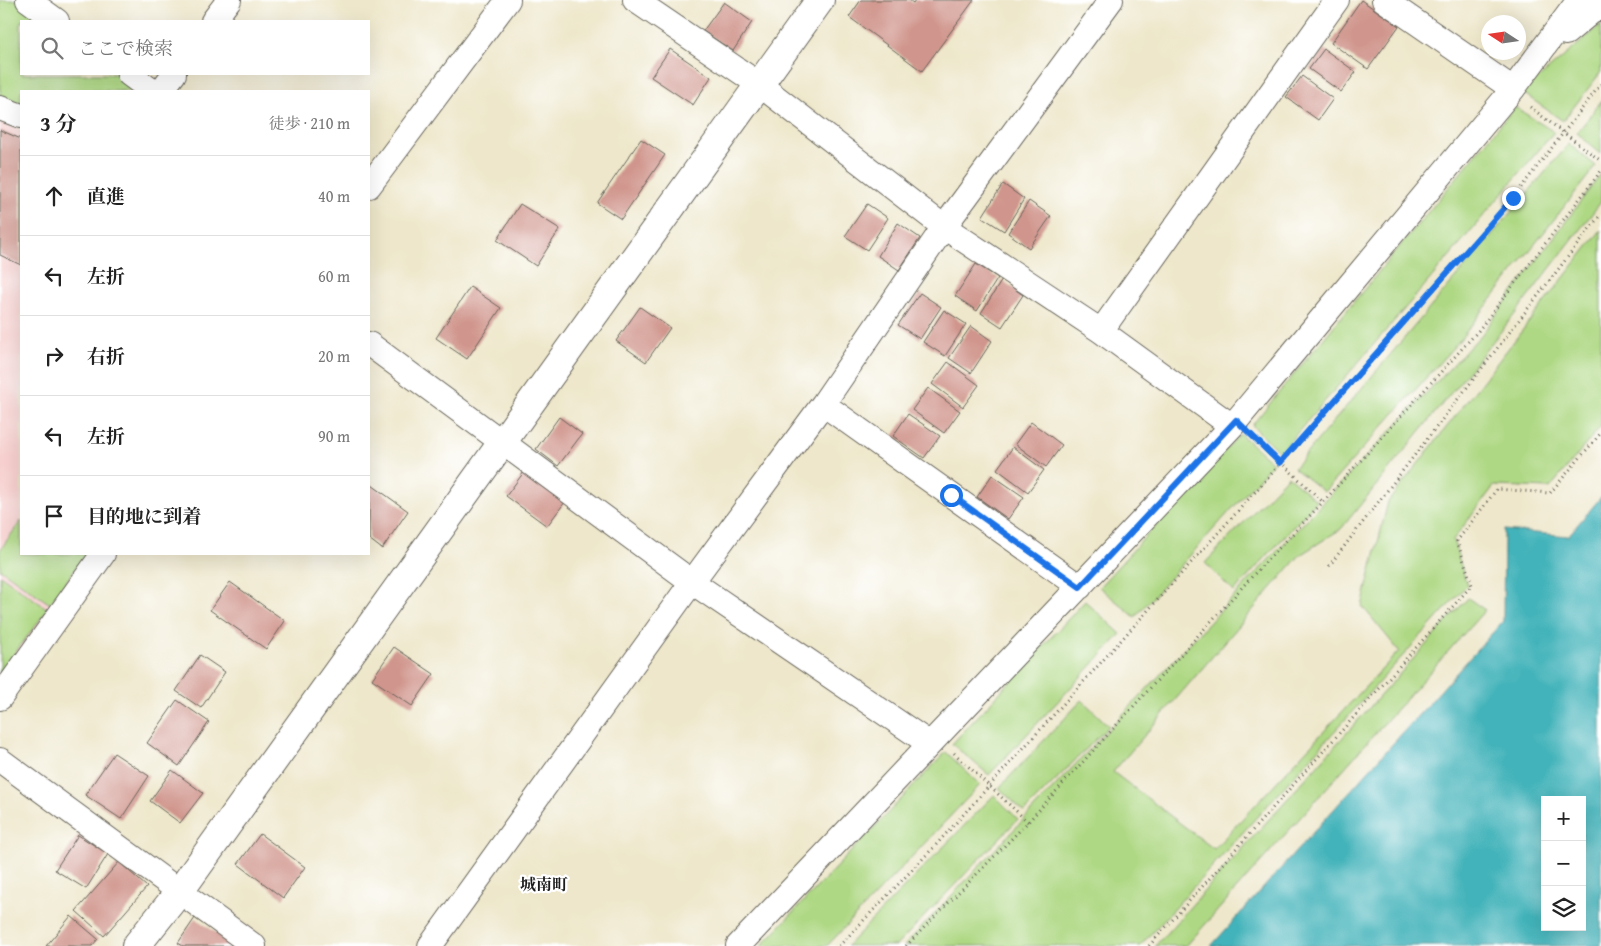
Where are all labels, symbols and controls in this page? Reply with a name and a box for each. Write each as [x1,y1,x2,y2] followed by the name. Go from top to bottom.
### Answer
[1481,15,1526,60] north arrow
[20,20,370,75] search box
[38,34,66,62] icon: search
[78,34,173,62] text: ここで検索
[40,108,77,139] text: 3 分
[269,111,350,135] text: 徒歩 · 210 m
[40,182,68,210] icon: ahead
[87,182,125,210] text: 直進
[318,184,350,208] text: 40 m
[1502,187,1525,210] route end
[40,262,68,290] icon: left
[87,262,125,290] text: 左折
[318,264,350,288] text: 60 m
[40,342,68,370] icon: right
[87,342,125,370] text: 右折
[318,344,350,368] text: 20 m
[40,422,68,450] icon: left
[87,422,125,450] text: 左折
[318,424,350,448] text: 90 m
[940,484,963,507] route start
[40,502,68,530] icon: arrive
[87,502,201,530] text: 目的地に到着
[1541,796,1586,931] map controls
[1541,796,1586,841] button: +
[1541,841,1586,886] button: −
[520,872,568,896] district label: 城南町
[1541,886,1586,931] button: layers

